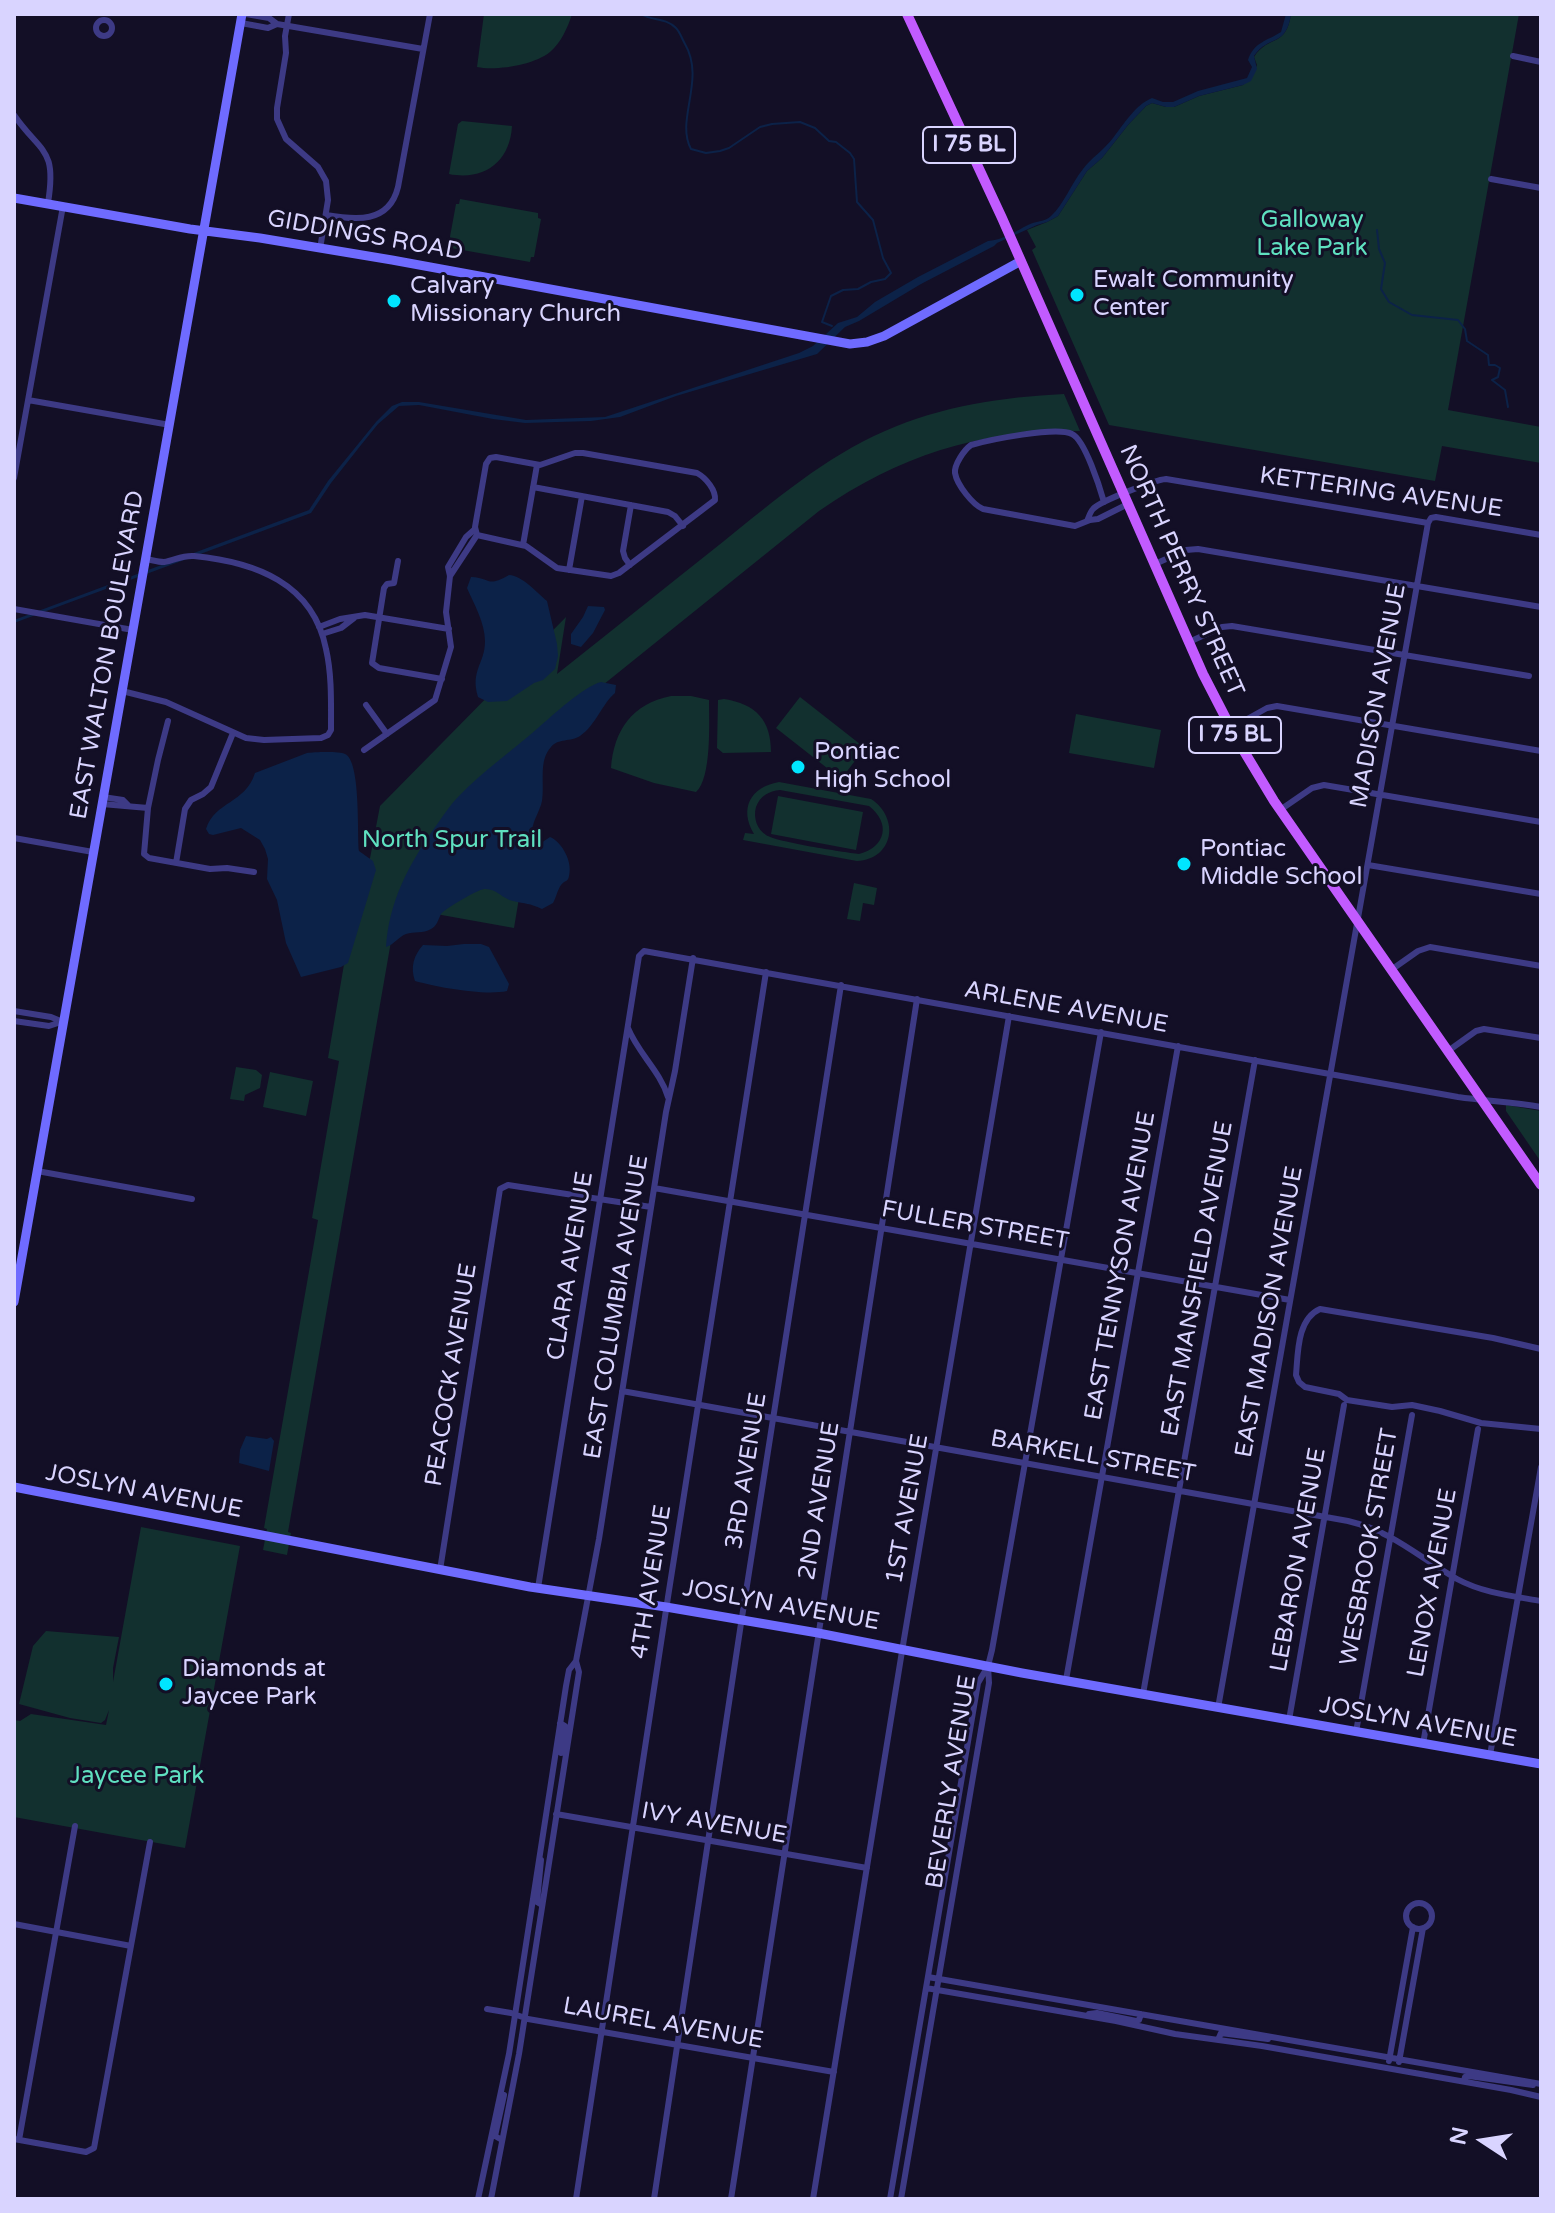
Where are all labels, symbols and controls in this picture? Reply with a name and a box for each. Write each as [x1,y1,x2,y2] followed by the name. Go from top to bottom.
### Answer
[923,127,1015,163] road number: I 75 BL
[265,205,465,267] street label: GIDDINGS ROAD
[1256,207,1368,263] park label: Galloway Lake Park
[1093,267,1294,323] place label: Ewalt Community Center
[410,273,621,329] place label: Calvary Missionary Church
[1068,286,1086,304] marker: Ewalt Community Center
[385,292,403,310] marker: Calvary Missionary Church
[1112,441,1250,701] street label: NORTH PERRY STREET
[1258,462,1504,524] street label: KETTERING AVENUE
[65,488,151,822] street label: EAST WALTON BOULEVARD
[1345,582,1413,810] street label: MADISON AVENUE
[1189,717,1281,753] road number: I 75 BL
[814,739,951,795] place label: Pontiac High School
[789,758,807,776] marker: Pontiac High School
[362,827,542,855] park label: North Spur Trail
[1200,836,1362,892] place label: Pontiac Middle School
[1175,855,1193,873] marker: Pontiac Middle School
[962,976,1170,1040] street label: ARLENE AVENUE
[1080,1109,1162,1423] street label: EAST TENNYSON AVENUE
[1156,1119,1240,1439] street label: EAST MANSFIELD AVENUE
[579,1153,655,1461] street label: EAST COLUMBIA AVENUE
[1230,1164,1310,1460] street label: EAST MADISON AVENUE
[542,1170,600,1362] street label: CLARA AVENUE
[879,1195,1071,1257] street label: FULLER STREET
[420,1261,484,1489] street label: PEACOCK AVENUE
[720,1391,774,1551] street label: 3RD AVENUE
[793,1420,847,1582] street label: 2ND AVENUE
[988,1425,1198,1489] street label: BARKELL STREET
[1335,1426,1405,1668] street label: WESBROOK STREET
[881,1432,935,1586] street label: 1ST AVENUE
[1265,1446,1333,1674] street label: LEBARON AVENUE
[43,1459,245,1525] street label: JOSLYN AVENUE
[1402,1486,1464,1680] street label: LENOX AVENUE
[626,1503,678,1661] street label: 4TH AVENUE
[680,1574,882,1638] street label: JOSLYN AVENUE
[182,1656,326,1712] place label: Diamonds at Jaycee Park
[921,1673,983,1891] street label: BEVERLY AVENUE
[157,1675,175,1693] marker: Diamonds at Jaycee Park
[1317,1691,1519,1755] street label: JOSLYN AVENUE
[70,1763,204,1791] park label: Jaycee Park
[639,1797,789,1851] street label: IVY AVENUE
[561,1992,765,2056] street label: LAUREL AVENUE
[1443,2101,1523,2181] north arrow
[1445,2125,1474,2147] text: N

